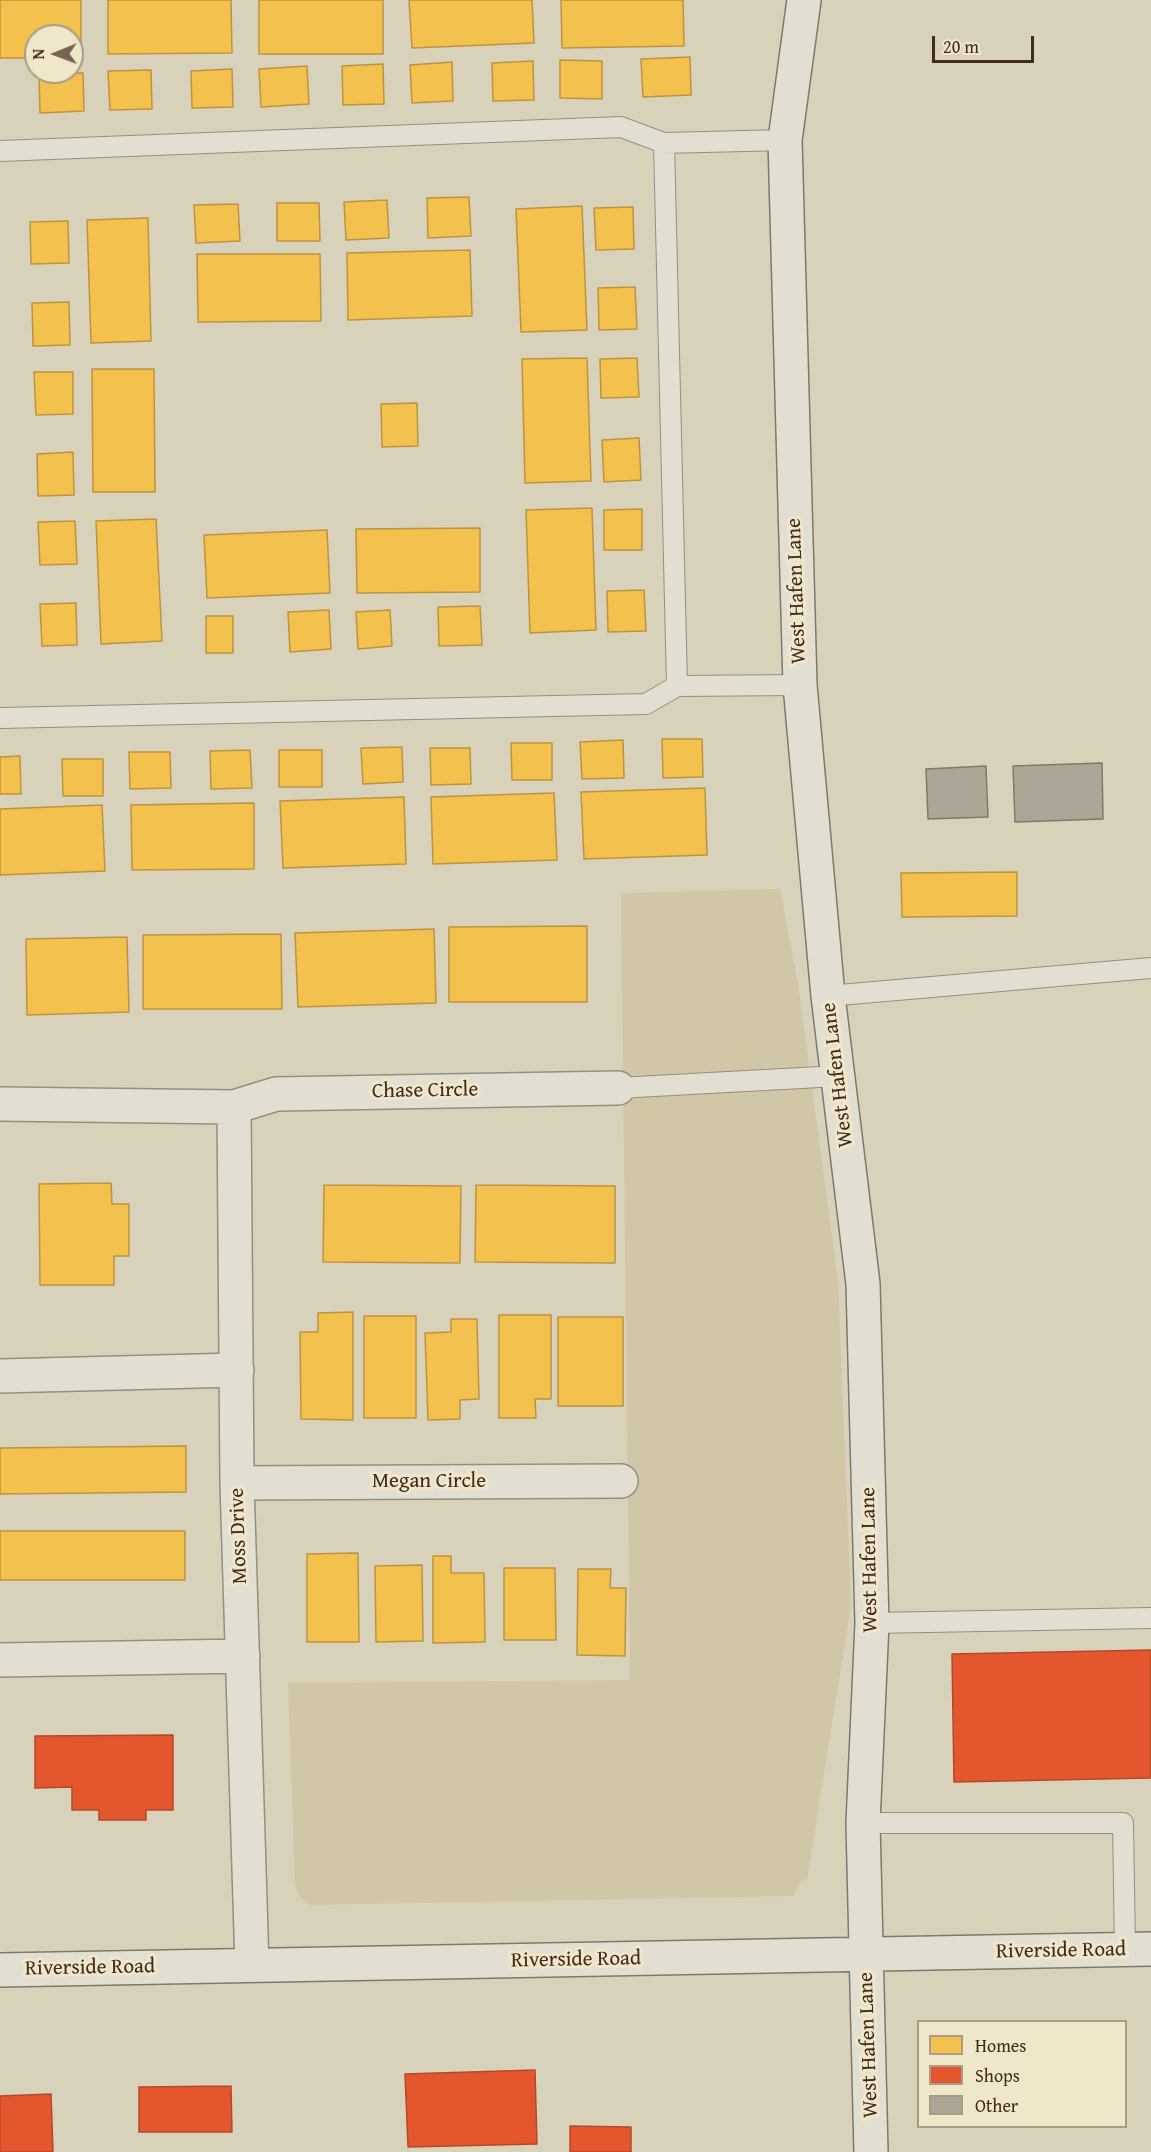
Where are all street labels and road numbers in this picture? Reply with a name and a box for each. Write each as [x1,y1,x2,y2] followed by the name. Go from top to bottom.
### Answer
[782,518,812,664] street label: West Hafen Lane
[817,1001,859,1149] street label: West Hafen Lane
[372,1077,478,1105] street label: Chase Circle
[372,1469,486,1495] street label: Megan Circle
[225,1487,253,1585] street label: Moss Drive
[856,1487,884,1633] street label: West Hafen Lane
[996,1937,1126,1965] street label: Riverside Road
[511,1946,641,1974] street label: Riverside Road
[25,1954,155,1982] street label: Riverside Road
[854,1972,884,2118] street label: West Hafen Lane

